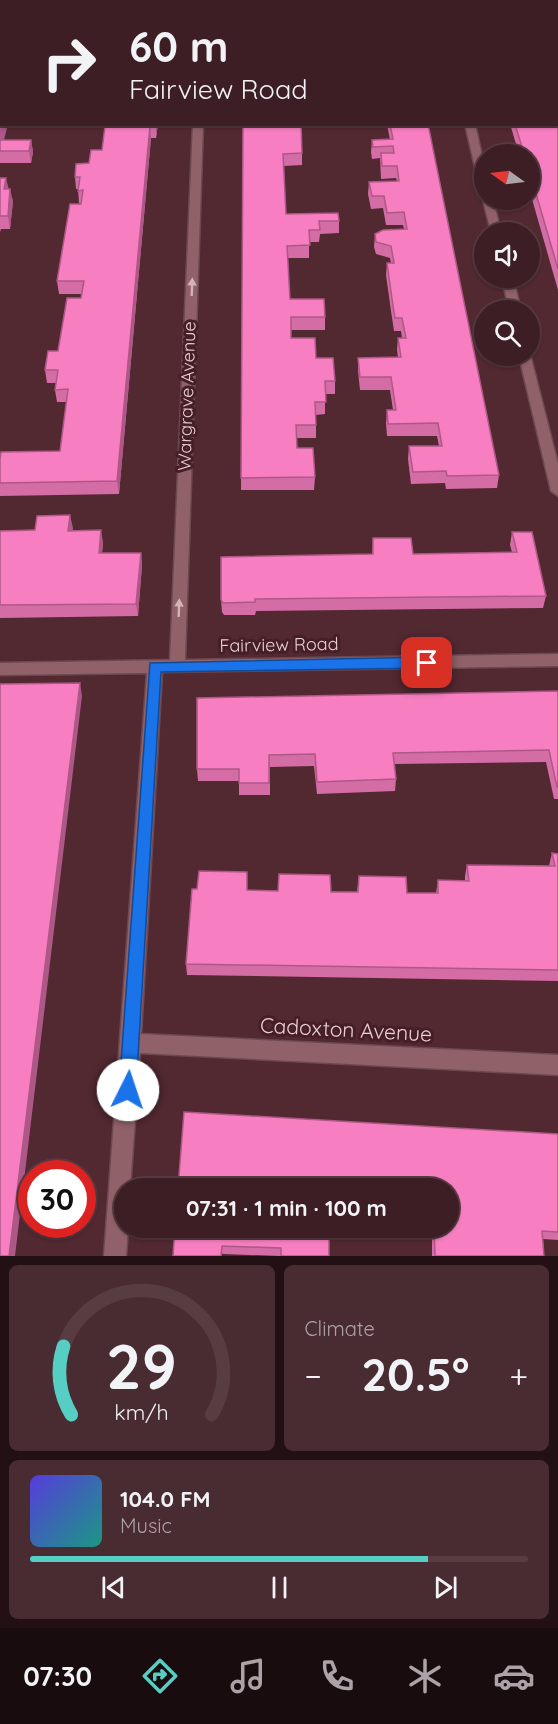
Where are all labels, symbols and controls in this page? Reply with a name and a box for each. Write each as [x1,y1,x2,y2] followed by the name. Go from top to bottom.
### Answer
[129,20,229,73] text: 60 m
[30,24,108,102] icon: right
[129,72,308,106] text: Fairview Road
[474,144,540,210] north arrow
[474,144,540,366] map controls
[474,222,540,288] button: sound
[187,278,196,297] one-way arrow
[474,300,540,366] button: search
[172,321,201,471] street label: Wargrave Avenue
[175,599,184,618] one-way arrow
[219,632,339,657] street label: Fairview Road
[401,637,452,688] pin
[410,646,443,679] icon: arrive
[259,1012,433,1046] street label: Cadoxton Avenue
[96,1058,160,1122] position arrow
[18,1160,96,1238] speed limit sign: 30
[186,1194,387,1222] text: 07:31 · 1 min · 100 m
[305,1316,375,1341] text: Climate
[106,1327,177,1405] text: 29
[362,1346,470,1402] text: 20.5°
[305,1355,322,1396] text: −
[509,1355,528,1396] text: +
[115,1399,169,1425] text: km/h
[120,1485,211,1513] text: 104.0 FM
[120,1513,172,1538] text: Music
[97,1571,130,1604] icon: previous
[263,1571,296,1604] icon: pause
[429,1571,462,1604] icon: next
[139,1655,181,1697] icon: directions
[227,1655,269,1697] icon: music
[316,1655,358,1697] icon: phone
[404,1655,446,1697] icon: climate
[493,1655,535,1697] icon: car
[23,1659,92,1693] text: 07:30

